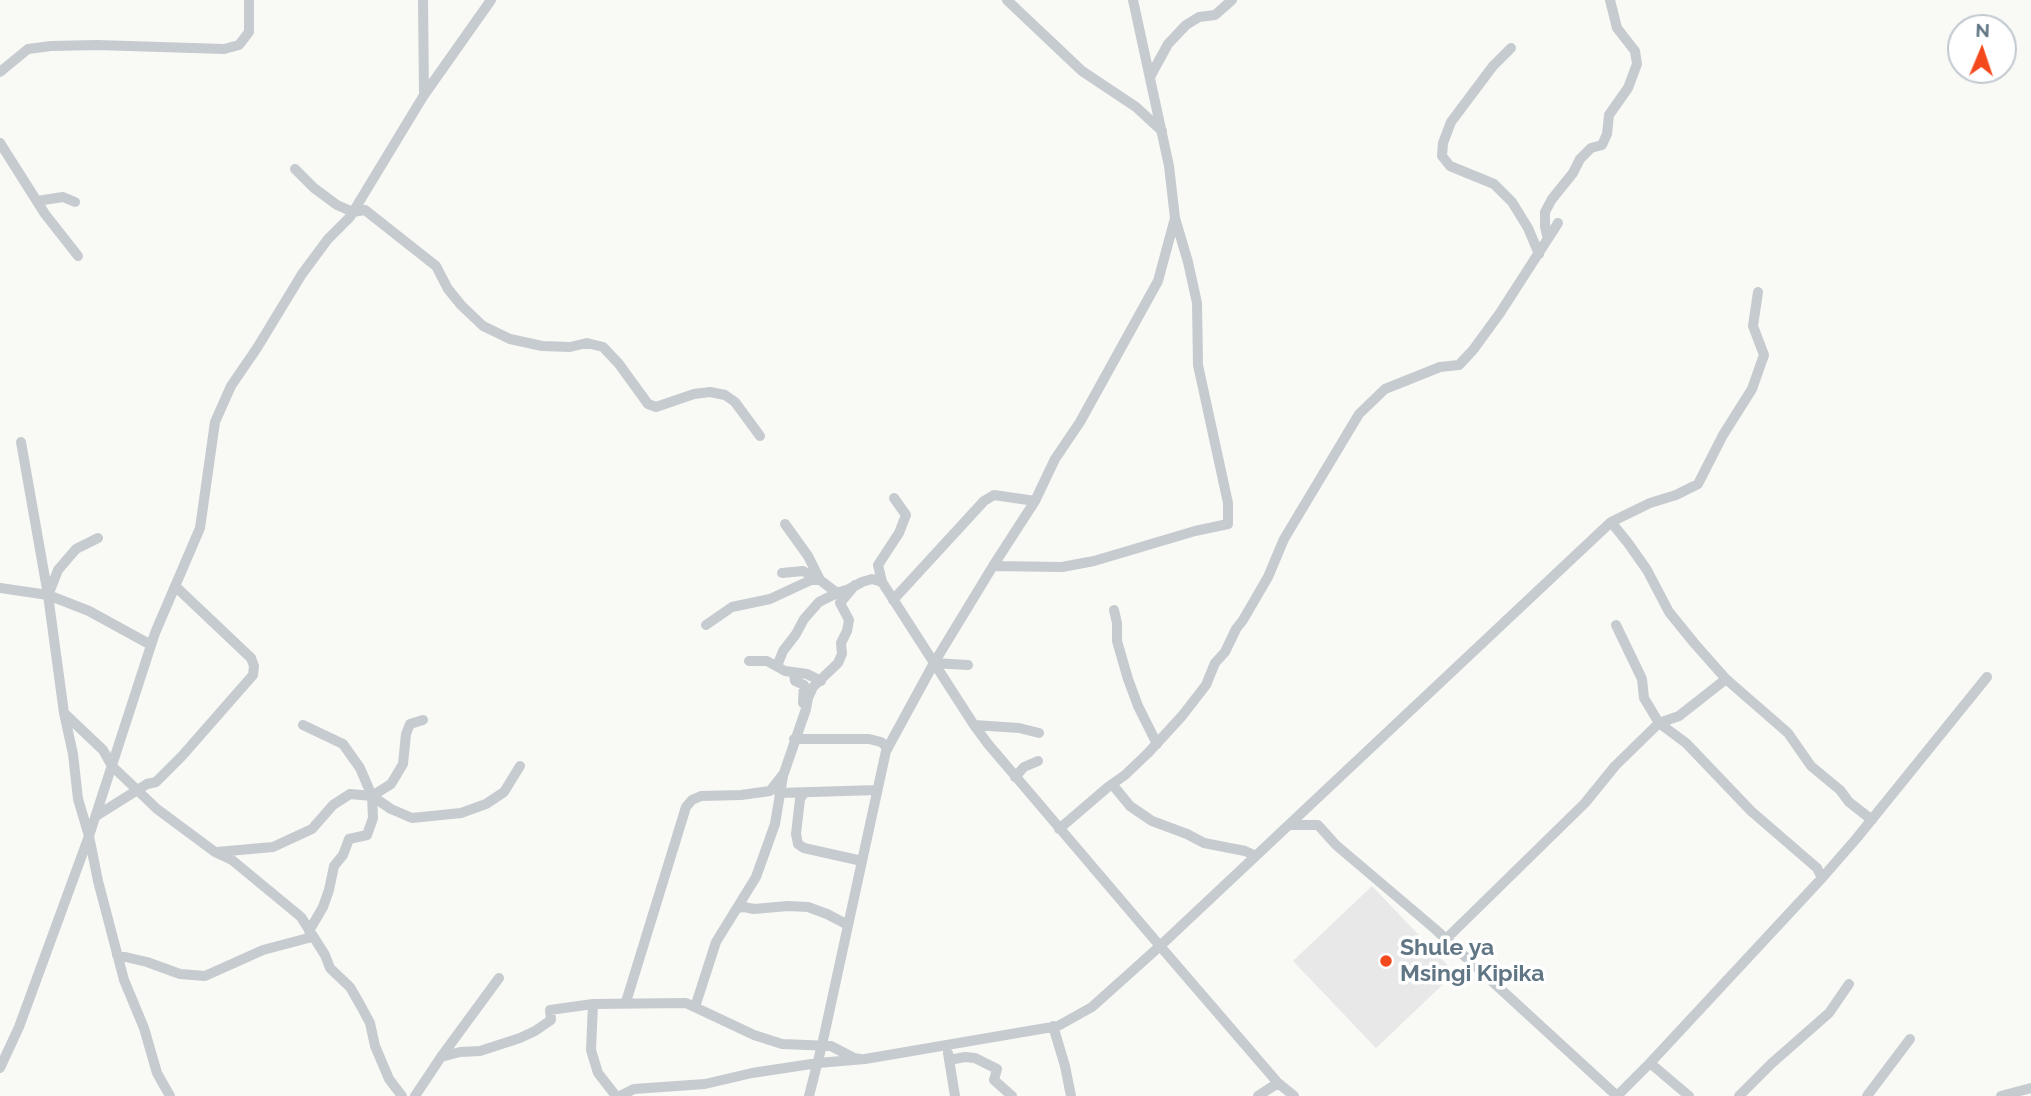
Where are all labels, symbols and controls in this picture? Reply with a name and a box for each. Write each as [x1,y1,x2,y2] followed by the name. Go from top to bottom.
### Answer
[1947,14,2017,84] north arrow
[1975,19,1990,41] text: N
[1400,934,1544,988] place label: Shule ya Msingi Kipika
[1378,953,1394,969] marker: Shule ya Msingi Kipika

